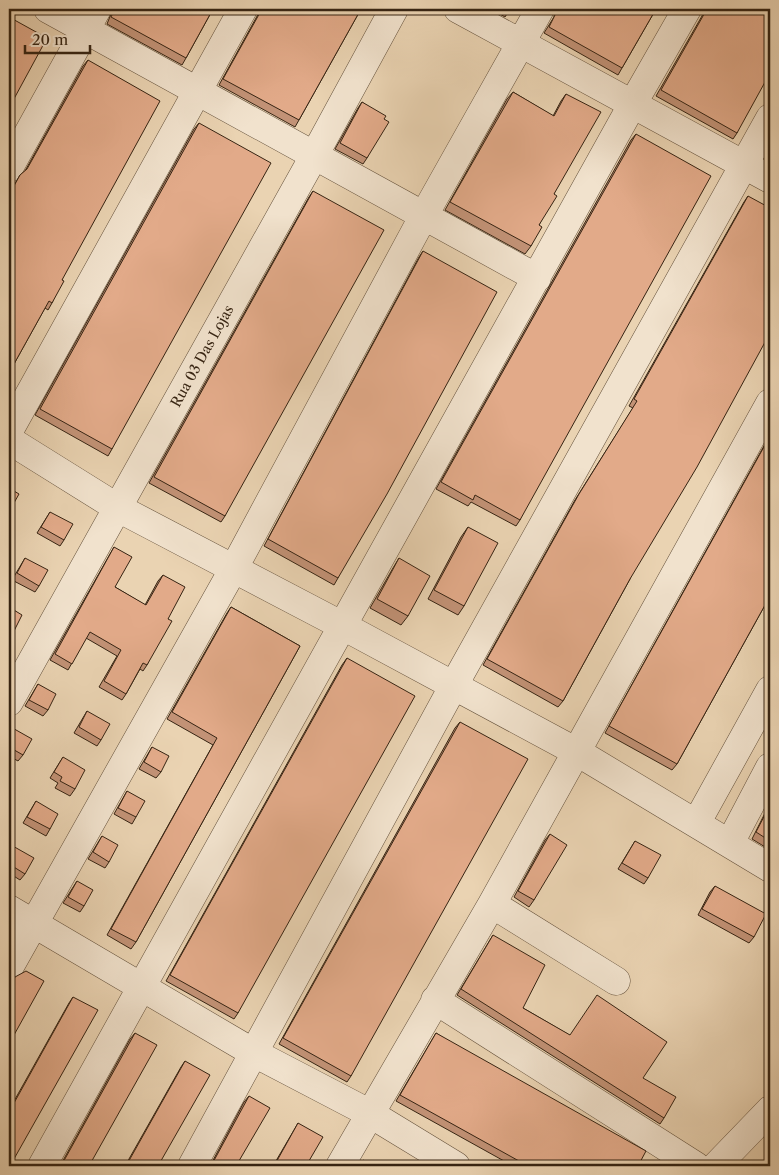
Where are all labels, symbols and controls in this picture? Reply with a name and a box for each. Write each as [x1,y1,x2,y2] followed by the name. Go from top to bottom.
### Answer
[25,22,90,54] scale bar
[32,30,68,49] text: 20 m
[167,302,237,410] street label: Rua 03 Das Lojas

